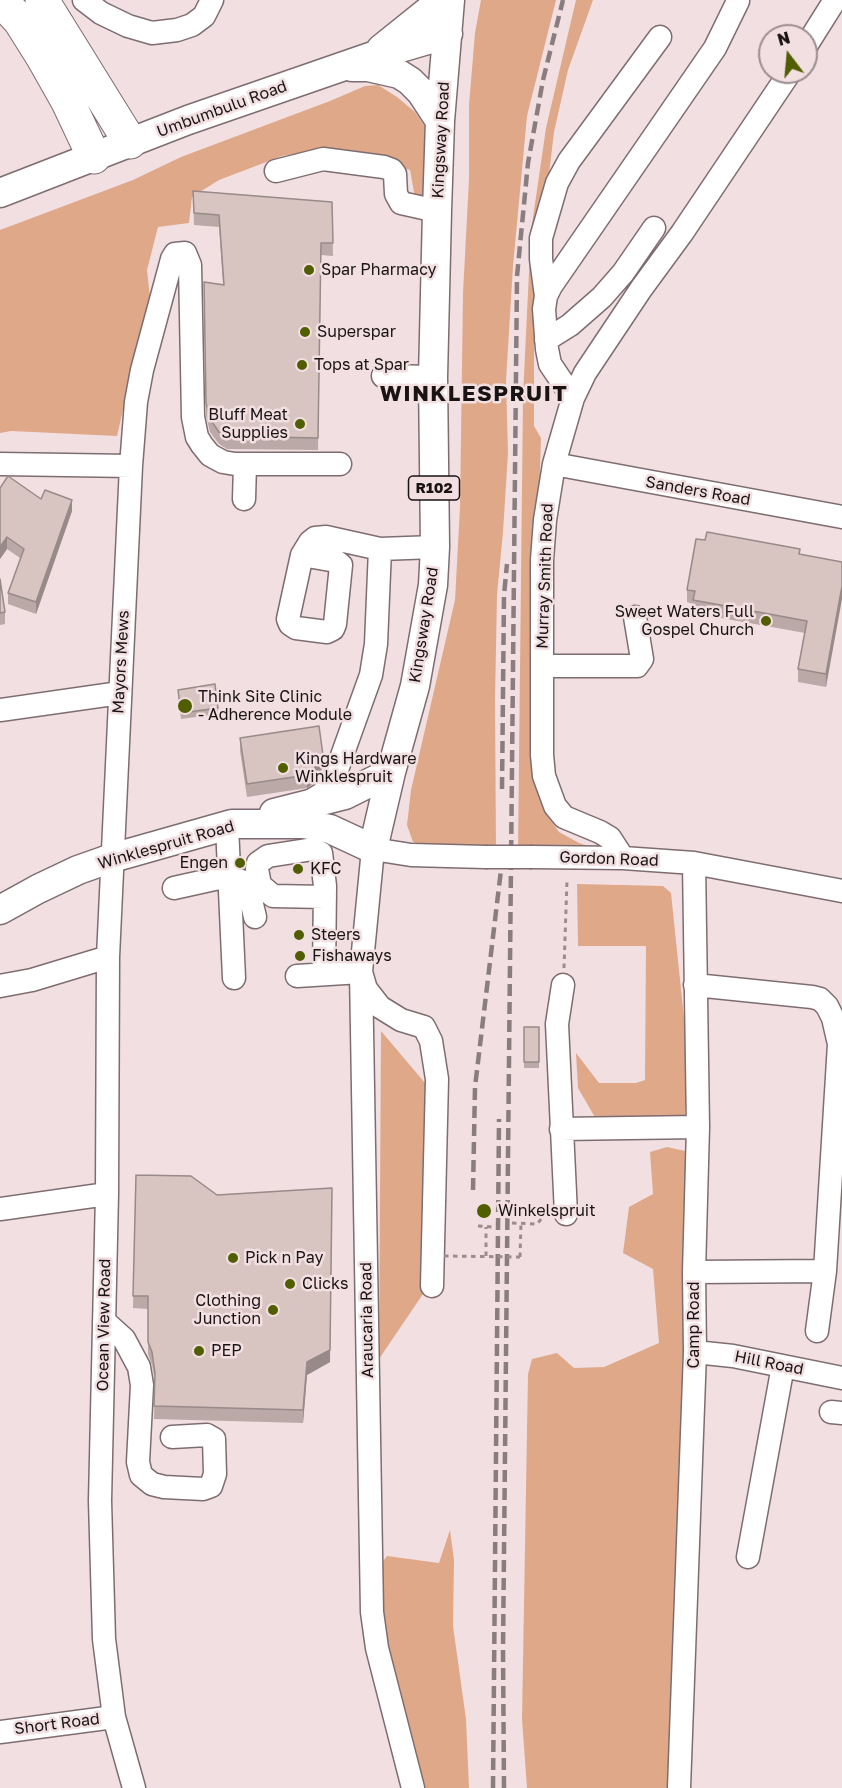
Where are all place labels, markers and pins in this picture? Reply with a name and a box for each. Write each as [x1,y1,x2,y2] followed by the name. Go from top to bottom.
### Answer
[321,260,437,280] place label: Spar Pharmacy
[302,263,316,277] marker: Spar Pharmacy
[317,322,396,342] place label: Superspar
[298,325,312,339] marker: Superspar
[314,355,409,375] place label: Tops at Spar
[295,358,309,372] marker: Tops at Spar
[208,405,288,443] place label: Bluff Meat Supplies
[293,417,307,431] marker: Bluff Meat Supplies
[615,602,754,640] place label: Sweet Waters Full Gospel Church
[759,614,773,628] marker: Sweet Waters Full Gospel Church
[198,687,352,725] place label: Think Site Clinic - Adherence Module
[176,697,194,715] marker: Think Site Clinic - Adherence Module
[295,749,417,787] place label: Kings Hardware Winklespruit
[276,761,290,775] marker: Kings Hardware Winklespruit
[179,853,228,873] place label: Engen
[233,856,247,870] marker: Engen
[310,859,341,879] place label: KFC
[291,862,305,876] marker: KFC
[311,925,361,945] place label: Steers
[292,928,306,942] marker: Steers
[312,946,392,966] place label: Fishaways
[293,949,307,963] marker: Fishaways
[498,1201,596,1221] place label: Winkelspruit
[475,1202,493,1220] marker: Winkelspruit
[245,1248,323,1268] place label: Pick n Pay
[226,1251,240,1265] marker: Pick n Pay
[302,1274,349,1294] place label: Clicks
[283,1277,297,1291] marker: Clicks
[194,1291,261,1329] place label: Clothing Junction
[266,1303,280,1317] marker: Clothing Junction
[211,1341,242,1361] place label: PEP
[192,1344,206,1358] marker: PEP

